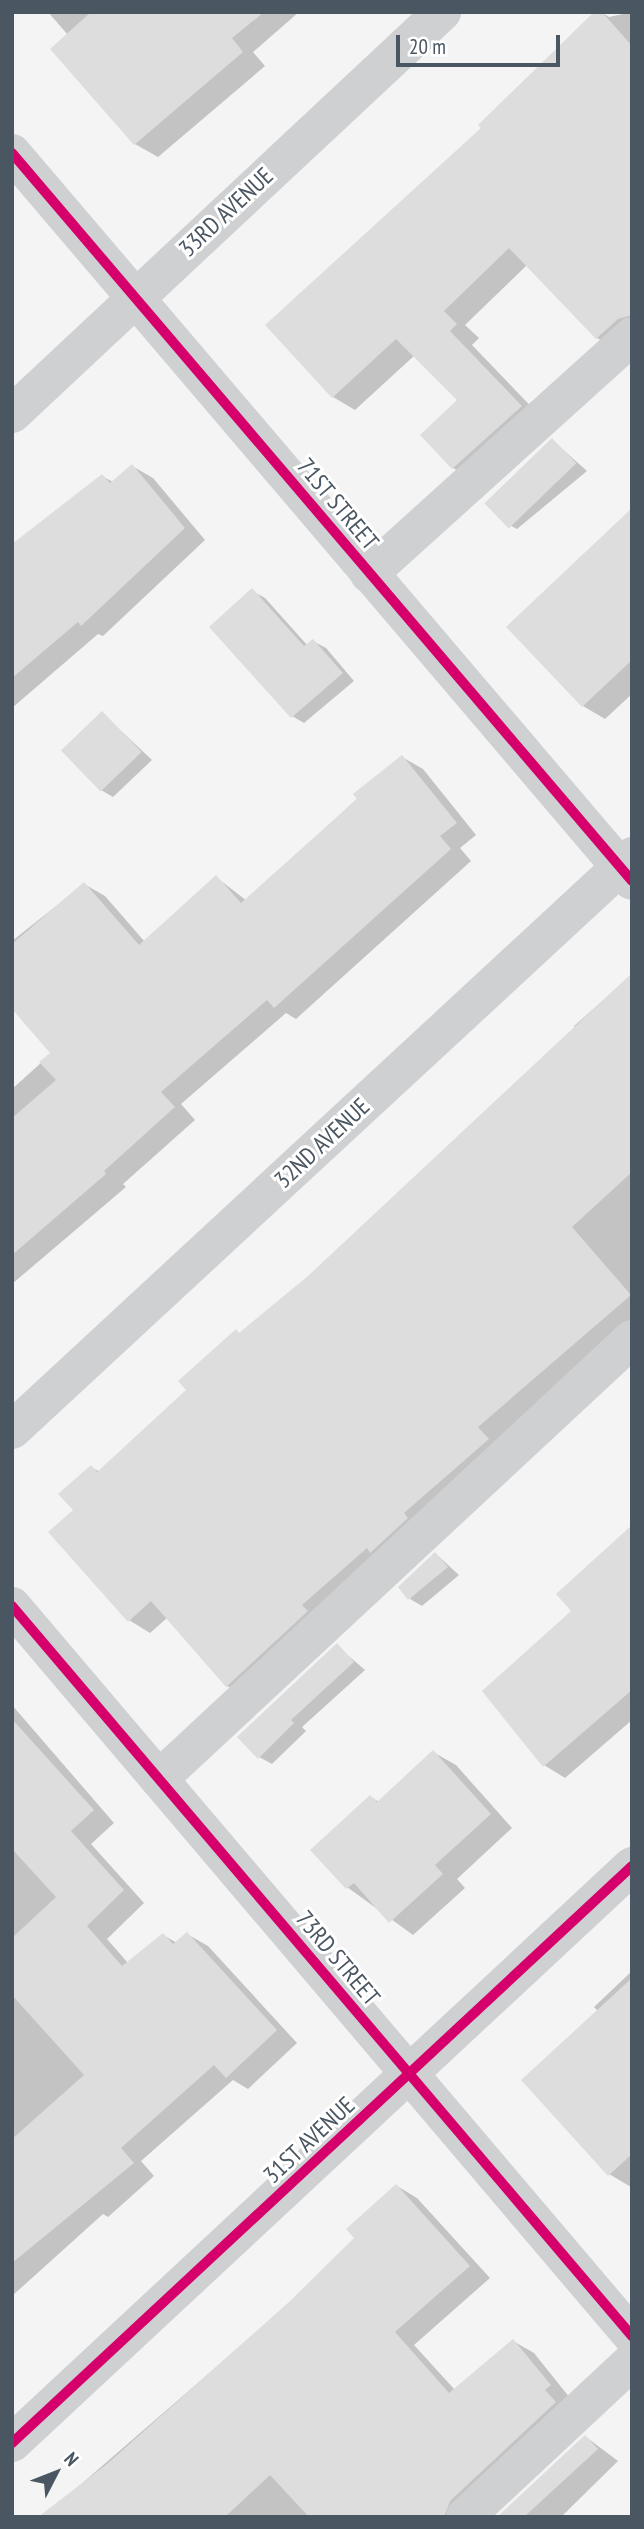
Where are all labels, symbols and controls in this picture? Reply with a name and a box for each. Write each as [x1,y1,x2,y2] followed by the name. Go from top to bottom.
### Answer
[399,21,564,65] scale bar
[409,33,446,60] text: 20 m
[173,161,279,263] street label: 33RD AVENUE
[291,452,385,556] street label: 71ST STREET
[268,1092,376,1194] street label: 32ND AVENUE
[290,1905,386,2011] street label: 73RD STREET
[257,2090,361,2190] street label: 31ST AVENUE
[21,2438,91,2508] north arrow
[59,2447,84,2471] text: N

